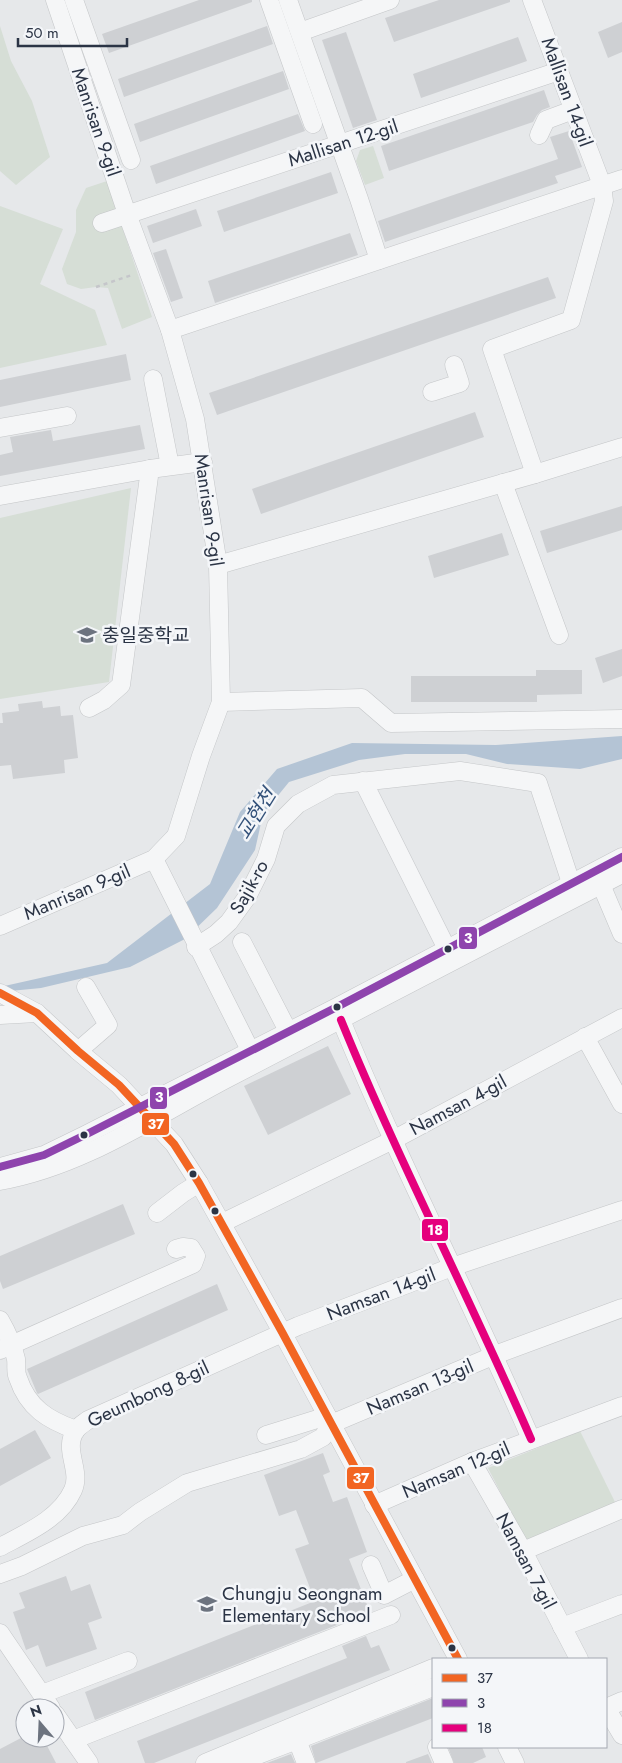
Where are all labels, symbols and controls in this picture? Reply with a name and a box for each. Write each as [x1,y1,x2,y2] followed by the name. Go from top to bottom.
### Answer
[18,15,126,47] scale bar
[25,22,59,44] text: 50 m
[535,34,599,150] street label: Mallisan 14-gil
[65,64,127,180] street label: Manrisan 9-gil
[285,113,401,173] street label: Mallisan 12-gil
[188,452,230,568] street label: Manrisan 9-gil
[102,622,189,649] place label: 충일중학교
[76,624,98,646] school or university icon: 충일중학교
[229,781,284,845] water label: 교현천
[223,855,275,919] street label: Sajik-ro
[19,857,135,927] street label: Manrisan 9-gil
[458,926,478,950] line badge: 3
[464,928,473,948] text: 3
[443,944,453,954] unlabelled marker
[332,1002,342,1012] unlabelled marker
[405,1068,511,1142] street label: Namsan 4-gil
[149,1086,168,1110] line badge: 3
[155,1087,164,1107] text: 3
[141,1112,170,1136] line badge: 37
[148,1114,165,1134] text: 37
[79,1130,89,1140] unlabelled marker
[188,1169,198,1179] unlabelled marker
[210,1206,220,1216] unlabelled marker
[421,1218,449,1242] line badge: 18
[427,1220,443,1240] text: 18
[323,1261,439,1327] street label: Namsan 14-gil
[362,1352,478,1422] street label: Namsan 13-gil
[83,1354,213,1434] street label: Geumbong 8-gil
[398,1435,514,1505] street label: Namsan 12-gil
[346,1466,375,1490] line badge: 37
[353,1468,370,1488] text: 37
[489,1508,563,1614] street label: Namsan 7-gil
[222,1580,383,1629] place label: Chungju Seongnam Elementary School
[196,1593,218,1615] school or university icon: Chungju Seongnam Elementary School
[447,1643,457,1653] unlabelled marker
[432,1658,607,1748] legend
[477,1667,493,1689] text: 37
[477,1692,485,1714] text: 3
[15,1698,65,1748] north arrow
[27,1699,44,1722] text: N
[477,1717,492,1739] text: 18

